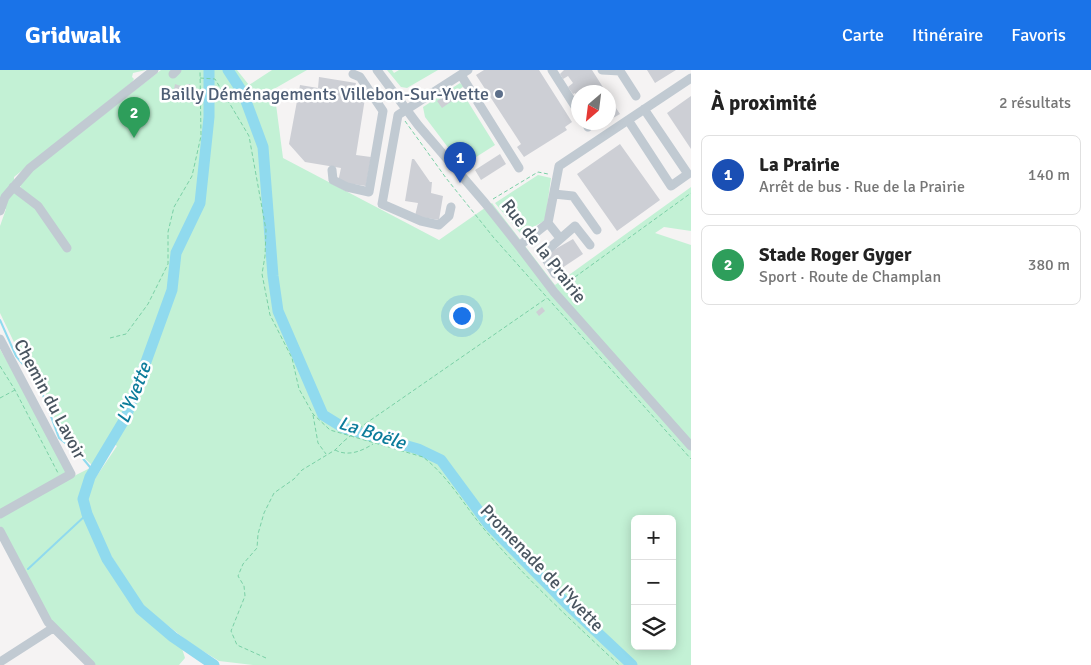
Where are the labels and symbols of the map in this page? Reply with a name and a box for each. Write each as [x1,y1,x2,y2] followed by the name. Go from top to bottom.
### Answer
[160,83,489,105] place label: Bailly Déménagements Villebon-Sur-Yvette
[571,85,616,130] north arrow
[493,88,505,100] marker: Bailly Déménagements Villebon-Sur-Yvette
[118,97,150,138] pin: 2
[444,142,476,183] pin: 1
[497,195,591,307] street label: Rue de la Prairie
[449,303,475,329] your location
[9,335,91,463] street label: Chemin du Lavoir
[111,358,158,427] water label: L'Yvette
[335,411,410,456] water label: La Boële
[476,500,608,636] street label: Promenade de l'Yvette

